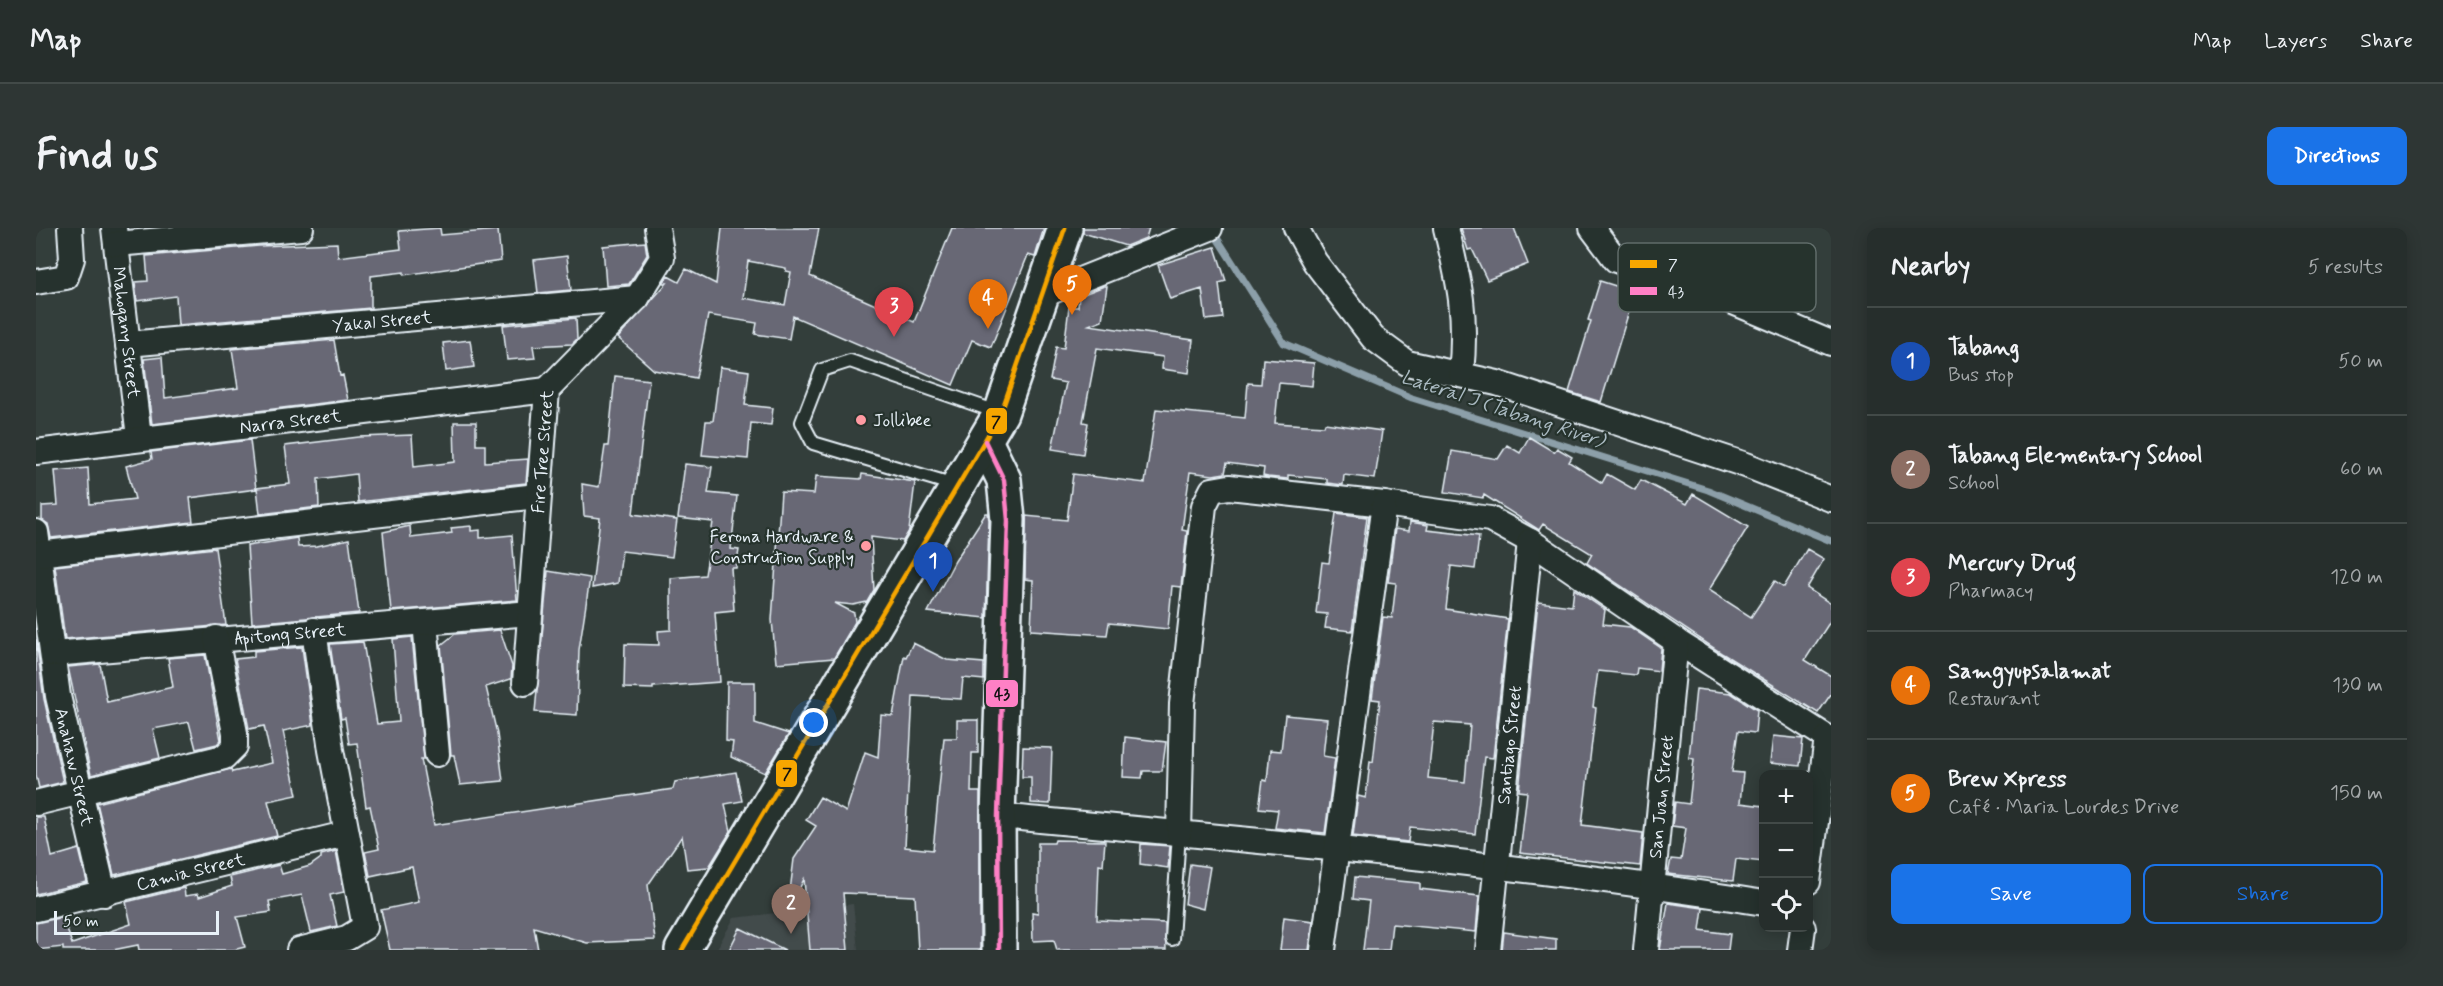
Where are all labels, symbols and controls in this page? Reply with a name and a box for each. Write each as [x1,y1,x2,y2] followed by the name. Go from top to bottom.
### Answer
[30,23,81,60] text: Map
[2193,27,2231,55] text: Map
[2264,27,2327,55] text: Layers
[2360,27,2413,55] text: Share
[2267,127,2407,185] button: Directions
[36,129,158,184] text: Find us
[1618,243,1816,312] legend
[1891,250,1970,284] text: Nearby
[2308,254,2383,281] text: 5 results
[1668,255,1678,276] text: 7
[106,265,145,400] street label: Mahogany Street
[1052,266,1092,315] pin: 5
[968,279,1008,329] pin: 4
[1668,282,1684,303] text: 43
[874,288,914,337] pin: 3
[331,306,433,338] street label: Yakal Street
[1948,334,2019,362] text: Tabang
[1906,348,1915,375] text: 1
[2338,348,2383,375] text: 50 m
[1948,362,2014,389] text: Bus stop
[1397,364,1609,456] water label: Lateral J (Tabang River)
[527,389,560,514] street label: Fire Tree Street
[238,404,343,440] street label: Narra Street
[985,407,1008,435] line badge: 7
[873,409,932,433] place label: Jollibee
[991,412,1001,433] text: 7
[854,413,868,427] marker: Jollibee
[1948,442,2203,470] text: Tabang Elementary School
[1906,456,1915,483] text: 2
[2340,456,2383,483] text: 60 m
[1948,470,2000,497] text: School
[710,525,854,570] place label: Ferona Hardware & Construction Supply
[859,539,873,553] marker: Ferona Hardware & Construction Supply
[914,542,952,592] pin: 1
[1948,550,2076,578] text: Mercury Drug
[1906,564,1915,591] text: 3
[2330,564,2383,591] text: 120 m
[1948,578,2034,605] text: Pharmacy
[234,618,347,652] street label: Apitong Street
[1948,658,2111,686] text: Samgyupsalamat
[1905,672,1916,699] text: 4
[2332,672,2383,699] text: 130 m
[985,679,1019,708] line badge: 43
[994,684,1010,705] text: 43
[1492,684,1528,806] street label: Santiago Street
[1948,686,2041,713] text: Restaurant
[48,705,99,829] street label: Anahaw Street
[799,708,828,737] your location
[1644,734,1680,860] street label: San Juan Street
[775,759,798,788] line badge: 7
[782,764,792,785] text: 7
[1948,766,2067,794] text: Brew Xpress
[1759,770,1813,932] map controls
[1759,770,1813,824] button: +
[1905,780,1917,807] text: 5
[2330,780,2383,807] text: 150 m
[1948,794,2179,821] text: Café · Maria Lourdes Drive
[1759,824,1813,878] button: −
[134,848,248,897] street label: Camia Street
[1891,864,2131,924] button: Save
[2143,864,2383,924] button: Share
[1759,878,1813,932] button: locate
[772,884,810,934] pin: 2
[54,908,219,936] scale bar
[63,911,99,932] text: 50 m

